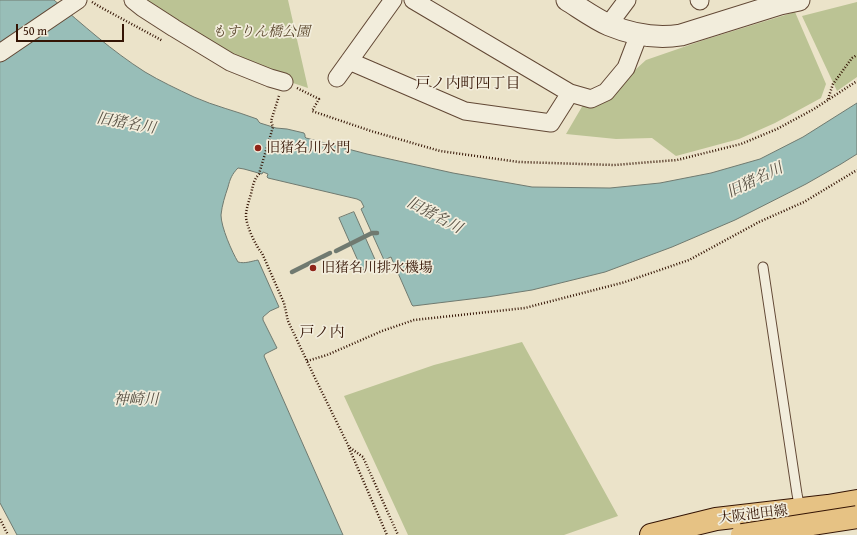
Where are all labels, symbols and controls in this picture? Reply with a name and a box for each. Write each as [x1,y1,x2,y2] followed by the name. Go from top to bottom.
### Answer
[18,16,126,42] scale bar
[23,22,47,39] text: 50 m
[212,24,310,40] park label: もすりん橋公園
[416,75,520,93] district label: 戸ノ内町四丁目
[95,110,157,138] water label: 旧猪名川
[266,140,350,156] place label: 旧猪名川水門
[253,143,263,153] marker: 旧猪名川水門
[724,160,786,202] water label: 旧猪名川
[403,194,465,238] water label: 旧猪名川
[321,260,433,276] place label: 旧猪名川排水機場
[308,263,318,273] marker: 旧猪名川排水機場
[300,324,344,342] district label: 戸ノ内
[114,391,158,409] water label: 神崎川
[717,502,789,528] street label: 大阪池田線

